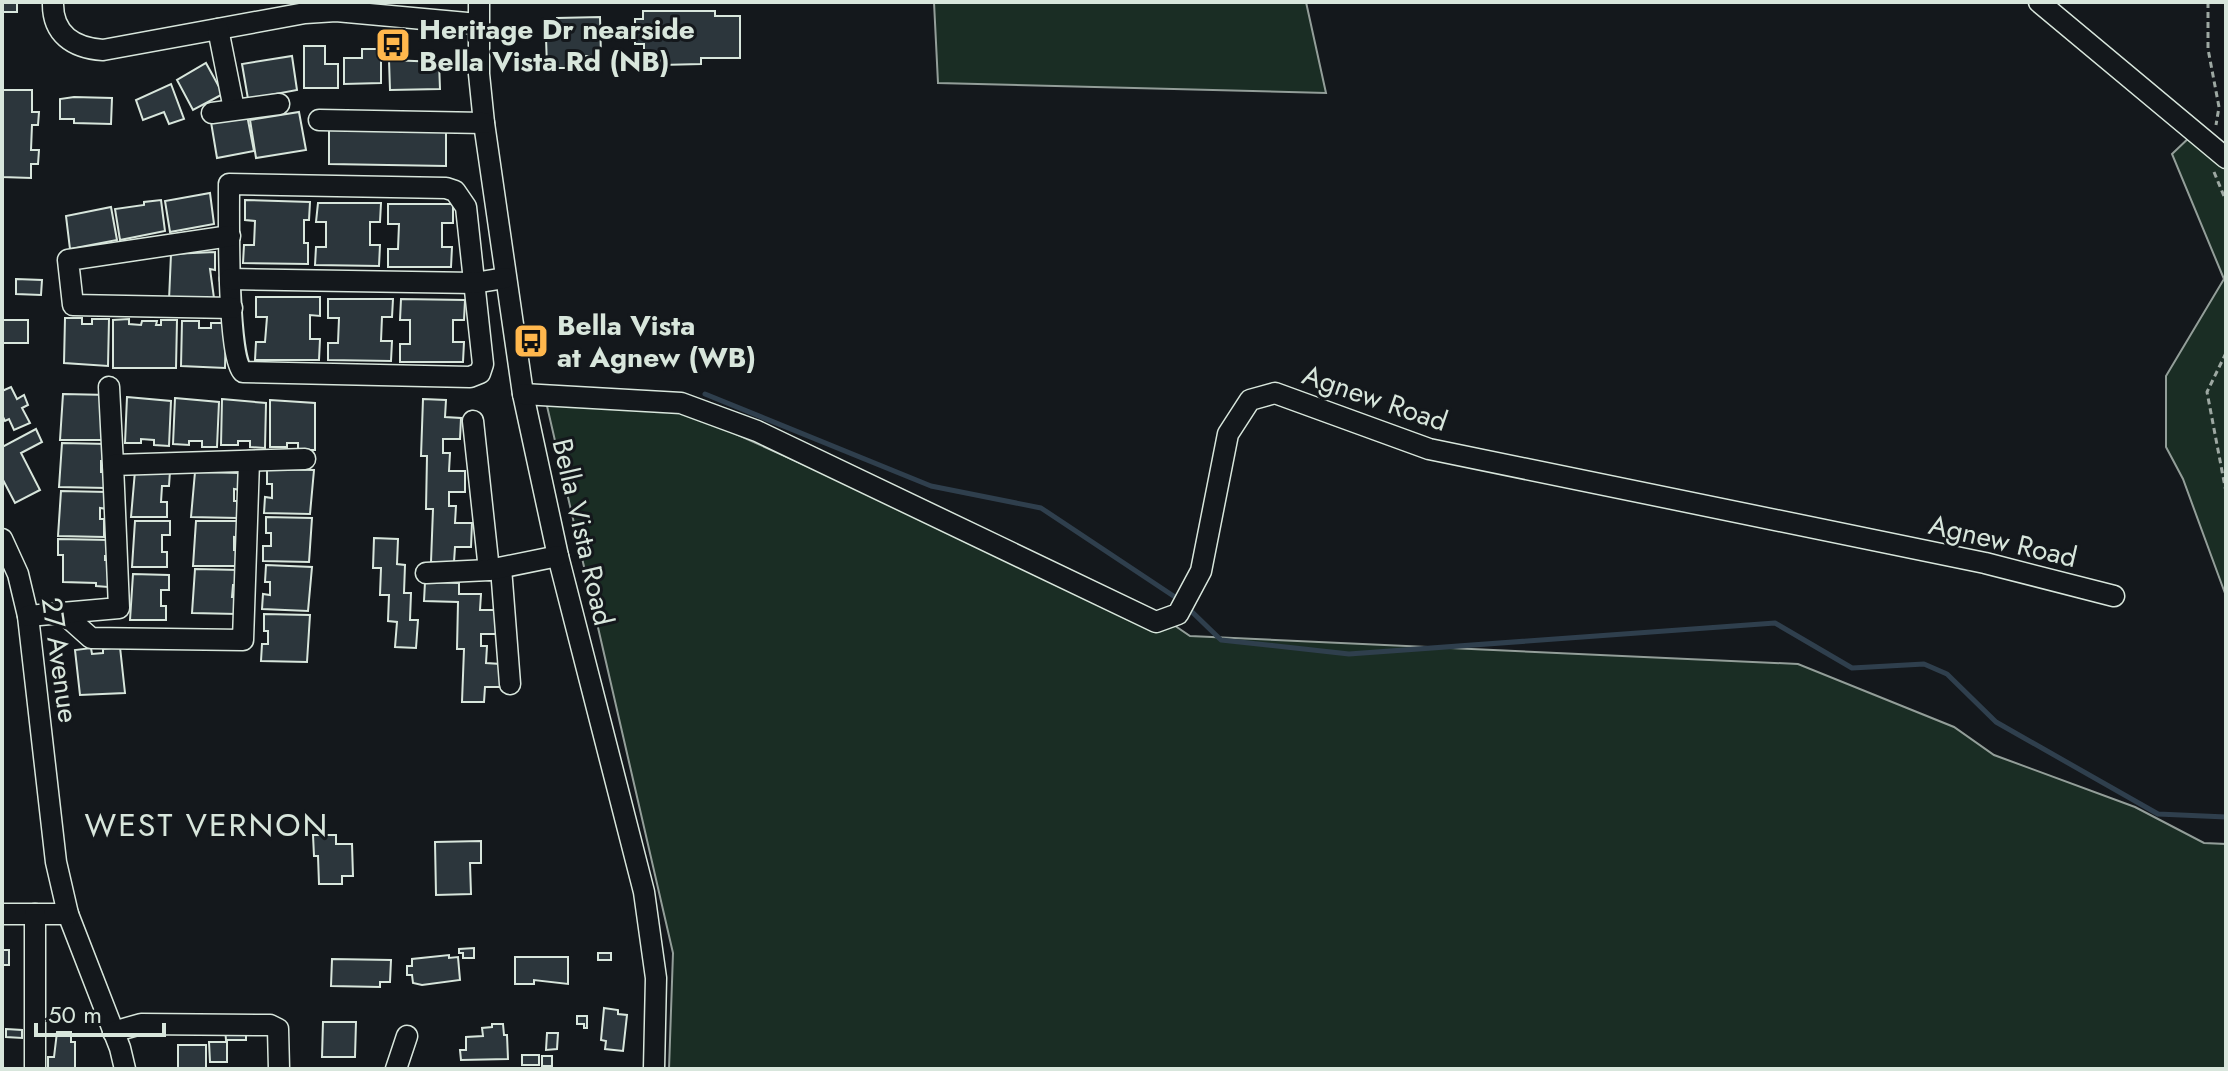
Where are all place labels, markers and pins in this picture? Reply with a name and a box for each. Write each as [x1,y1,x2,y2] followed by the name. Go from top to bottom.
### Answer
[419,9,695,82] place label: Heritage Dr nearside Bella Vista Rd (NB)
[374,26,412,64] bus stop icon: Heritage Dr nearside Bella Vista Rd (NB)
[557,305,756,378] place label: Bella Vista at Agnew (WB)
[512,322,550,360] bus stop icon: Bella Vista at Agnew (WB)

